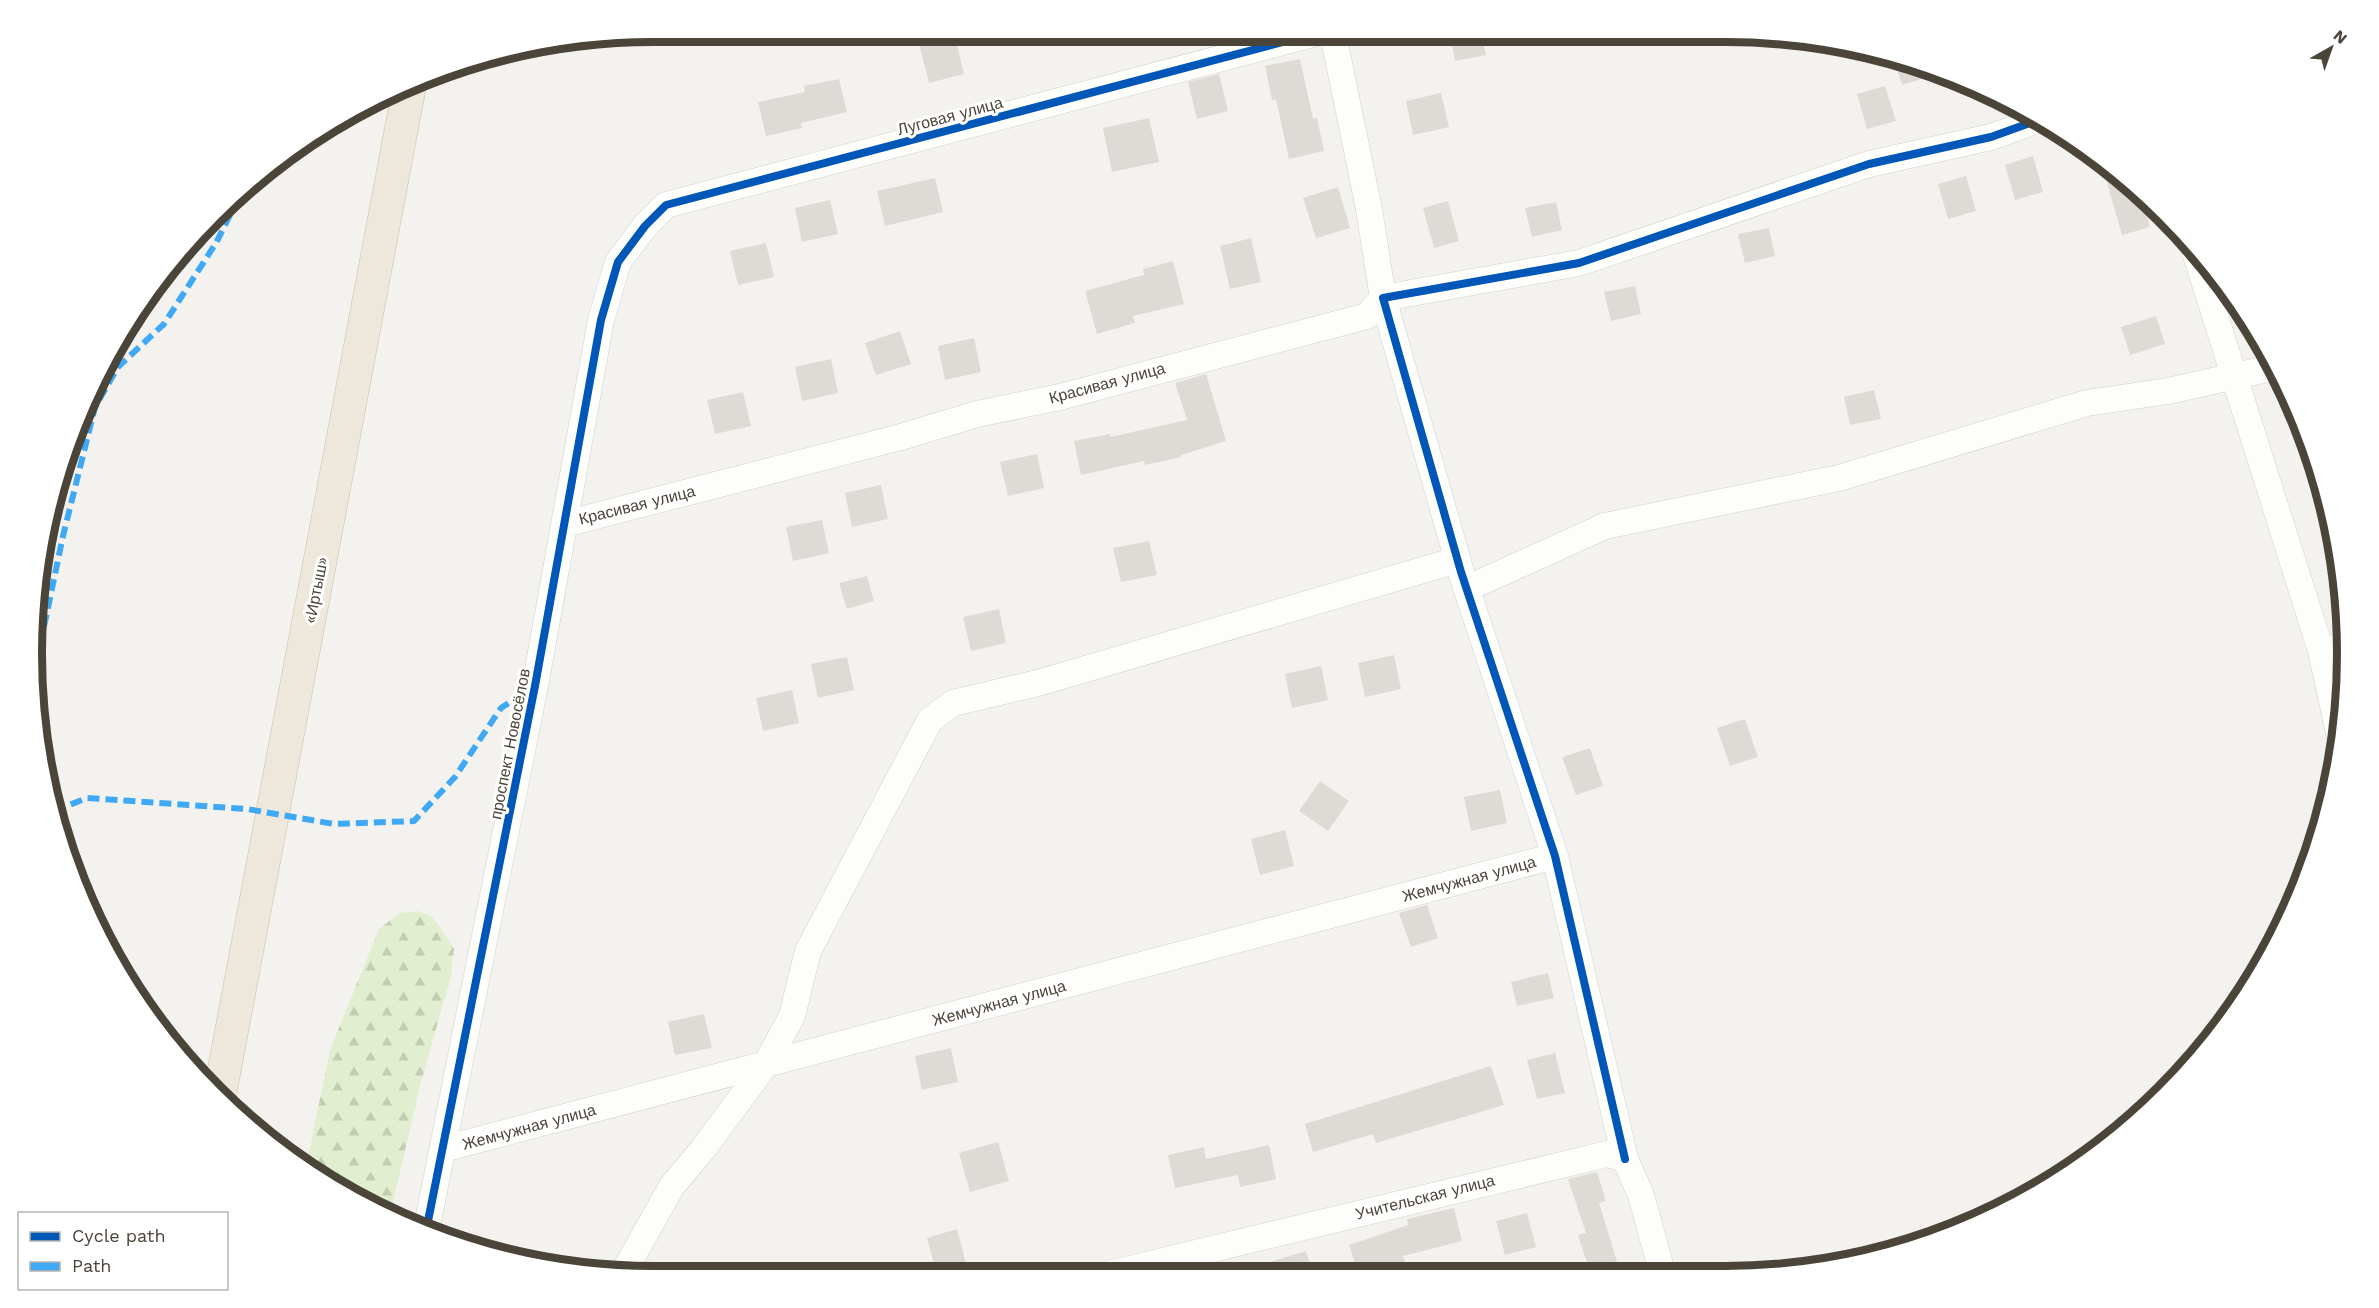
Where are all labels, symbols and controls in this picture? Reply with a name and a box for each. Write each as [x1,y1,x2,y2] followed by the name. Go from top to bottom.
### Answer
[2301,18,2361,78] north arrow
[2330,26,2351,48] text: N
[895,93,1005,139] street label: Луговая улица
[1047,358,1167,408] street label: Красивая улица
[577,481,697,529] street label: Красивая улица
[300,555,332,625] street label: «Иртыш»
[486,667,534,821] street label: проспект Новосёлов
[1400,852,1538,906] street label: Жемчужная улица
[930,976,1068,1030] street label: Жемчужная улица
[460,1100,598,1154] street label: Жемчужная улица
[1353,1170,1497,1224] street label: Учительская улица
[18,1212,228,1290] legend
[72,1225,166,1246] text: Cycle path
[72,1255,112,1276] text: Path

